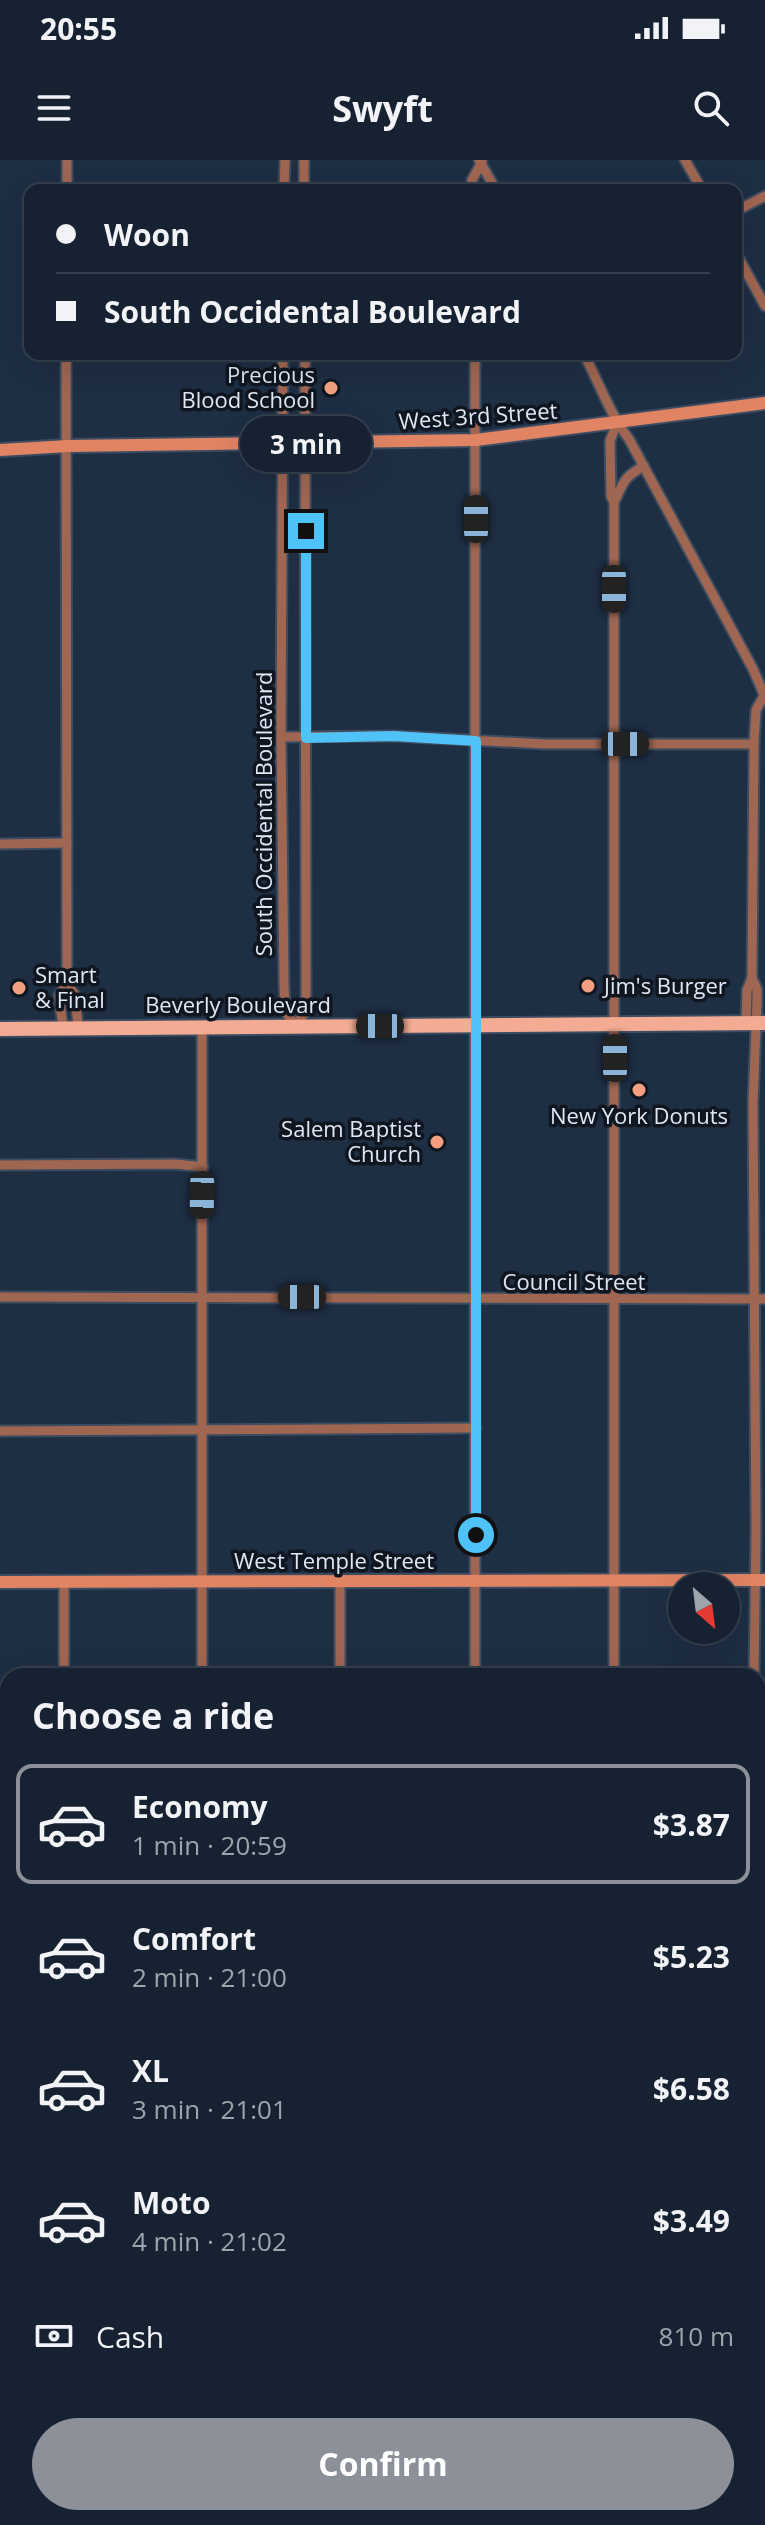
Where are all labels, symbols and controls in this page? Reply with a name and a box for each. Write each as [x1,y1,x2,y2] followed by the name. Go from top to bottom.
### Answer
[40,8,117,49] text: 20:55
[332,84,433,133] text: Swyft
[32,86,76,130] icon: menu
[689,86,733,130] icon: search
[104,214,190,255] text: Woon
[104,291,521,332] text: South Occidental Boulevard
[181,359,315,414] place label: Precious Blood School
[322,379,340,397] marker: Precious Blood School
[398,394,558,436] street label: West 3rd Street
[240,415,372,471] callout: 3 min
[270,426,342,462] text: 3 min
[464,495,488,543] car
[288,513,324,549] route end
[602,565,626,613] car
[248,672,278,956] street label: South Occidental Boulevard
[601,732,649,756] car
[35,959,105,1014] place label: Smart & Final
[602,970,727,1000] place label: Jim's Burger
[579,977,597,995] marker: Jim's Burger
[10,979,28,997] marker: Smart & Final
[145,989,331,1019] street label: Beverly Boulevard
[356,1014,404,1038] car
[603,1034,627,1082] car
[630,1081,648,1099] marker: New York Donuts
[550,1100,728,1130] place label: New York Donuts
[281,1113,421,1168] place label: Salem Baptist Church
[428,1133,446,1151] marker: Salem Baptist Church
[190,1171,214,1219] car
[503,1266,646,1296] street label: Council Street
[278,1285,326,1309] car
[458,1517,494,1553] route start
[234,1545,434,1575] street label: West Temple Street
[668,1572,740,1644] north arrow
[668,1572,740,1644] map controls
[32,1691,274,1740] text: Choose a ride
[132,1786,268,1827] text: Economy
[36,1788,108,1860] icon: car
[653,1804,730,1845] text: $3.87
[132,1827,287,1863] text: 1 min · 20:59
[132,1918,256,1959] text: Comfort
[36,1920,108,1992] icon: car
[653,1936,730,1977] text: $5.23
[132,1959,287,1995] text: 2 min · 21:00
[132,2050,169,2091] text: XL
[36,2052,108,2124] icon: car
[653,2068,730,2109] text: $6.58
[132,2091,287,2127] text: 3 min · 21:01
[132,2182,210,2223] text: Moto
[36,2184,108,2256] icon: car
[653,2200,730,2241] text: $3.49
[132,2223,287,2259] text: 4 min · 21:02
[32,2314,76,2358] icon: cash
[96,2316,164,2357] text: Cash
[659,2318,734,2354] text: 810 m
[32,2418,734,2510] button: Confirm

